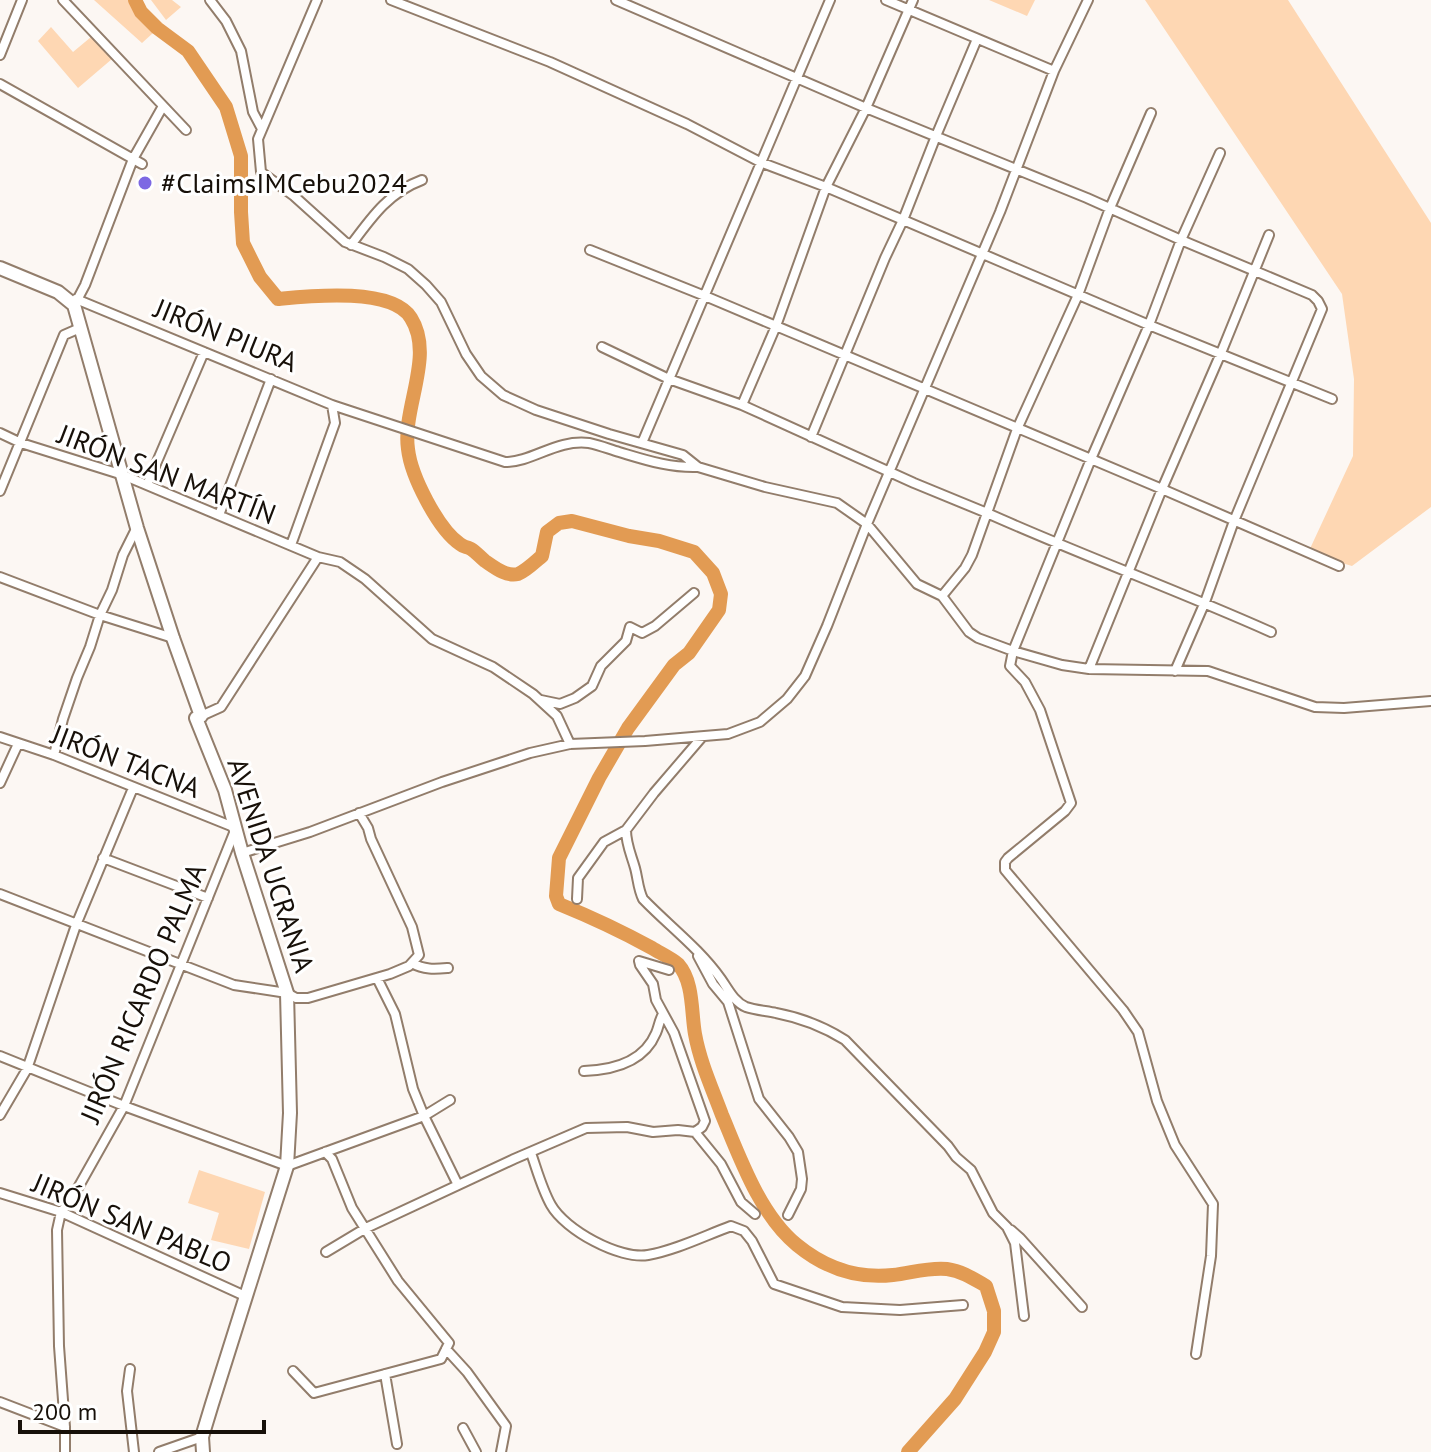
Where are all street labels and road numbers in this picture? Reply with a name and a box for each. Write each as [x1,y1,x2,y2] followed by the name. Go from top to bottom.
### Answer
[148,289,304,380] street label: JIRÓN PIURA
[52,415,282,532] street label: JIRÓN SAN MARTÍN
[45,715,207,806] street label: JIRÓN TACNA
[219,753,324,977] street label: AVENIDA UCRANIA
[71,857,214,1129] street label: JIRÓN RICARDO PALMA
[26,1163,238,1281] street label: JIRÓN SAN PABLO

